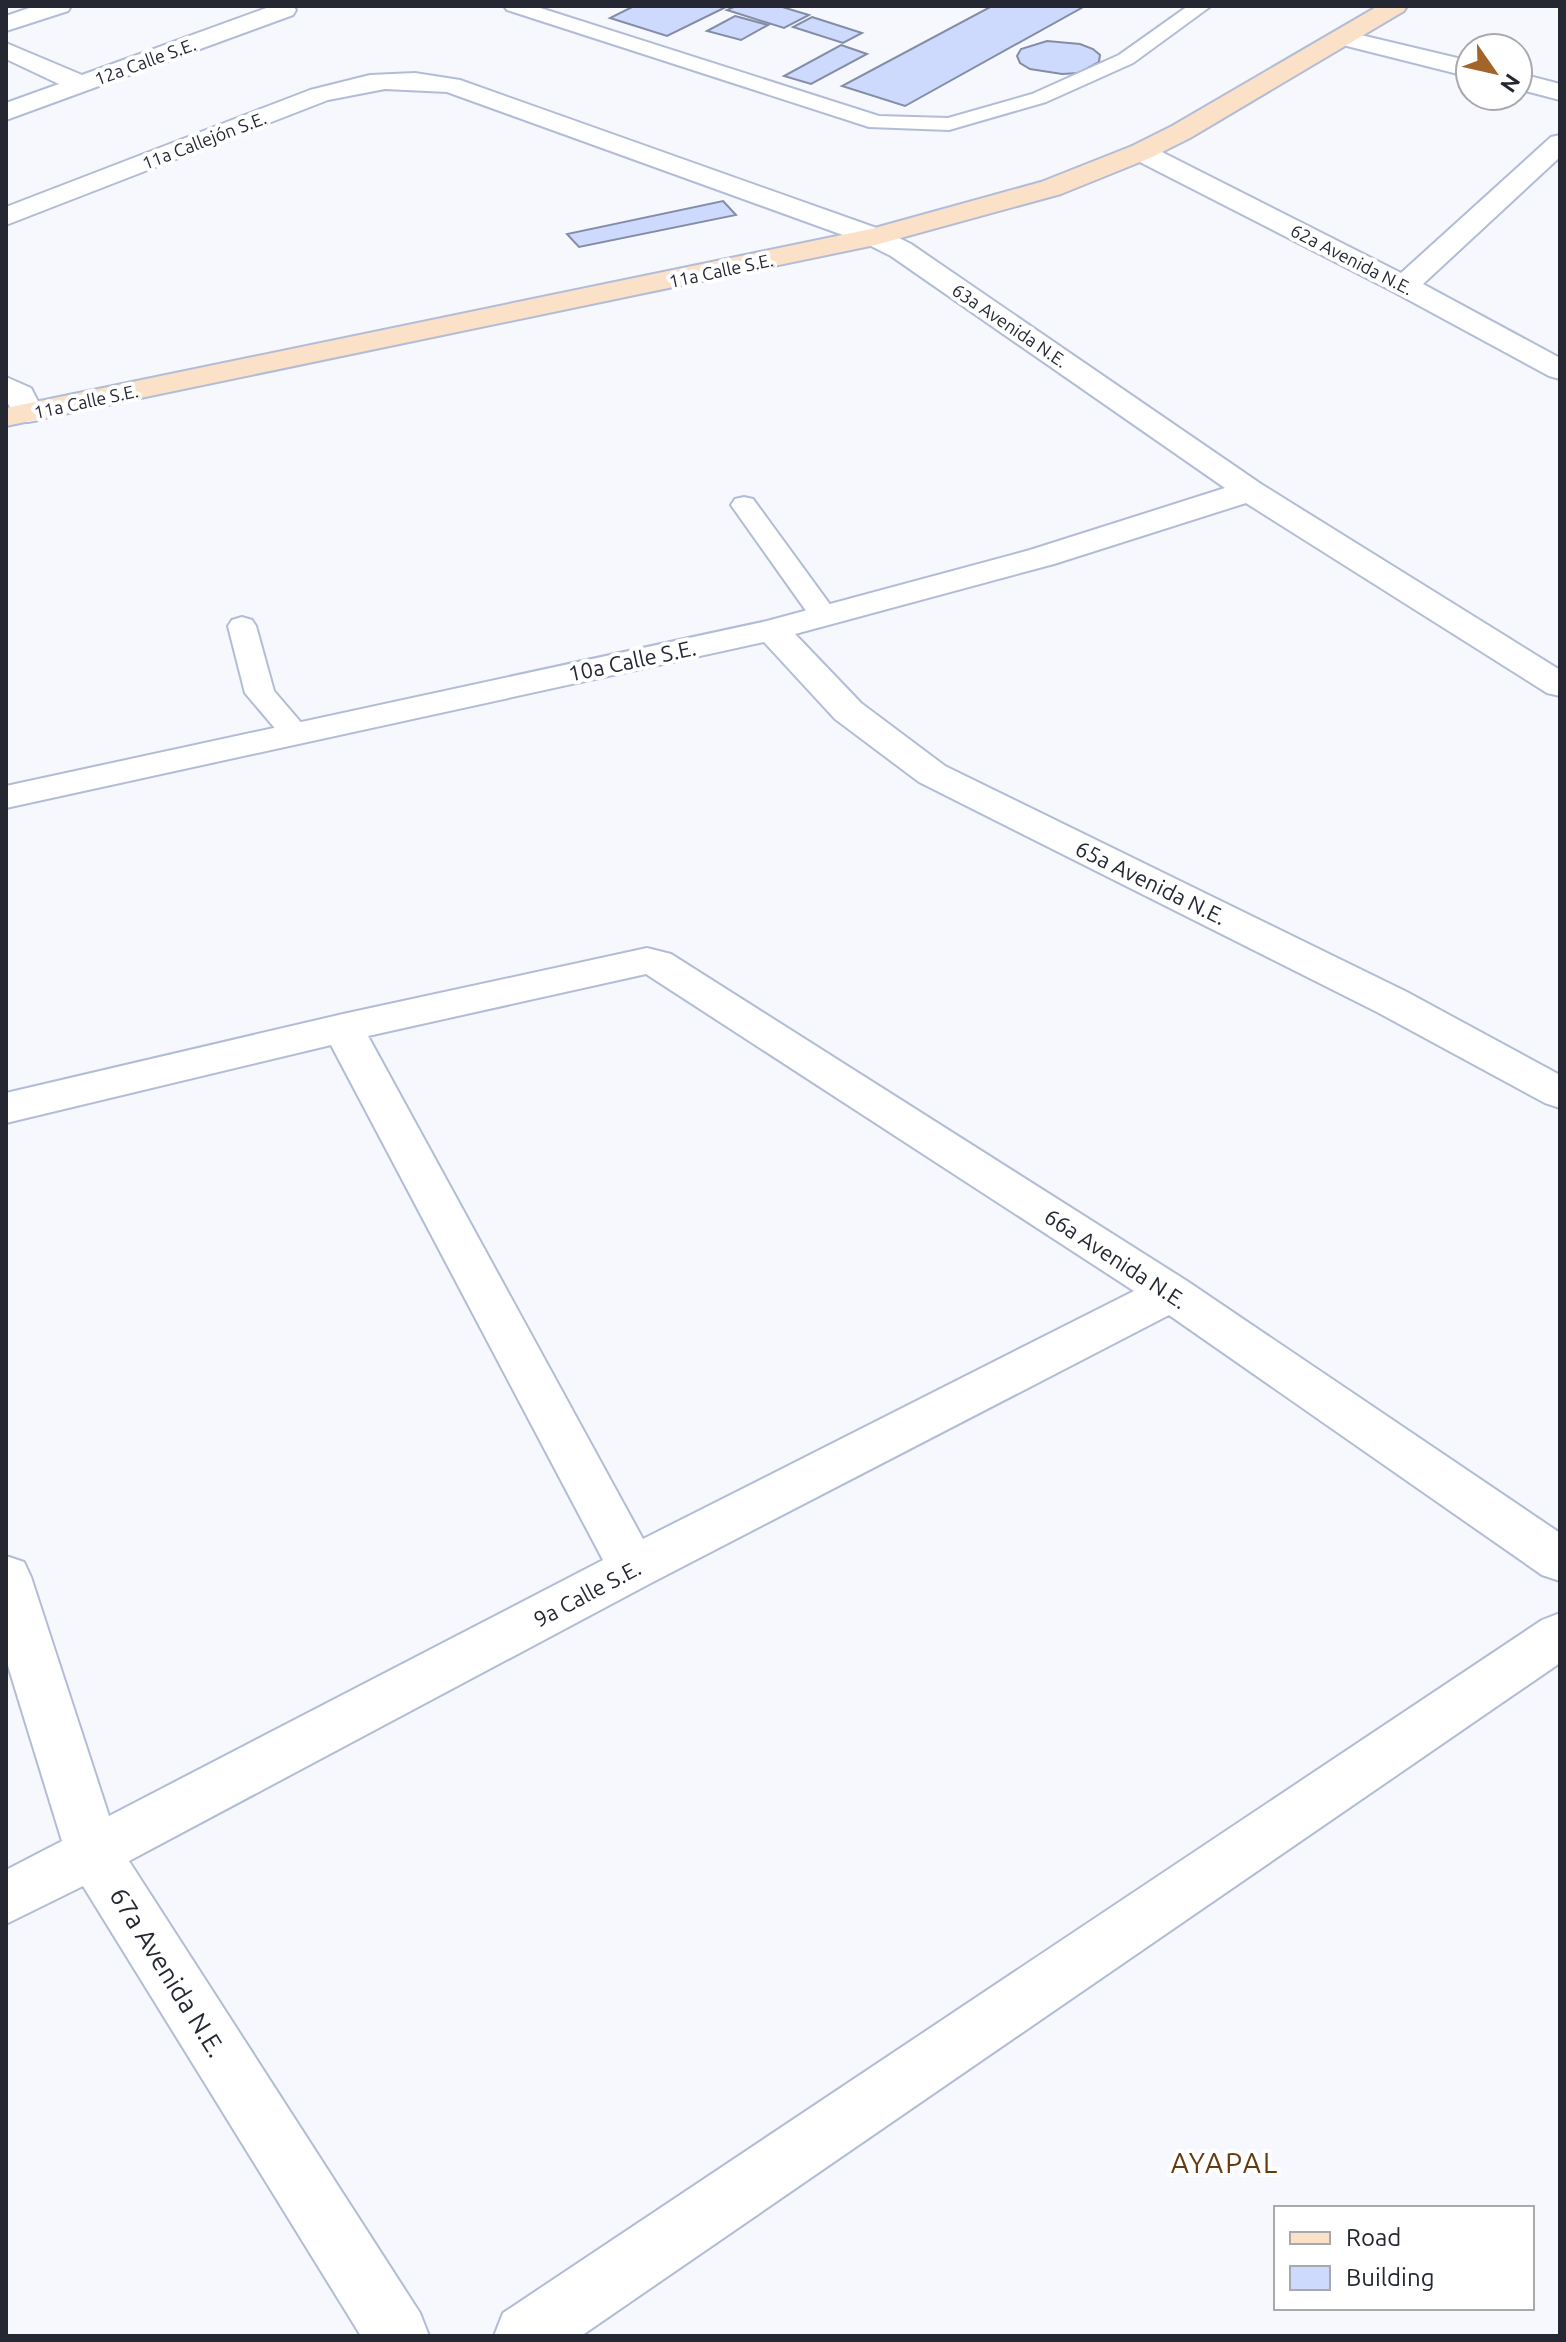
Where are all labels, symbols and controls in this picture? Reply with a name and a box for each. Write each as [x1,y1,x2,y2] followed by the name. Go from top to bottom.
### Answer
[1454,32,1534,112] north arrow
[92,33,198,89] street label: 12a Calle S.E.
[1496,70,1526,97] text: N
[139,107,269,173] street label: 11a Callejón S.E.
[1288,220,1416,298] street label: 62a Avenida N.E.
[667,249,775,291] street label: 11a Calle S.E.
[949,279,1071,371] street label: 63a Avenida N.E.
[32,380,140,422] street label: 11a Calle S.E.
[566,634,698,686] street label: 10a Calle S.E.
[1072,835,1230,929] street label: 65a Avenida N.E.
[1040,1203,1192,1313] street label: 66a Avenida N.E.
[529,1554,645,1632] street label: 9a Calle S.E.
[104,1882,232,2062] street label: 67a Avenida N.E.
[1171,2147,1279,2178] district label: AYAPAL
[1274,2206,1534,2310] legend
[1346,2224,1401,2251] text: Road
[1346,2264,1434,2291] text: Building

